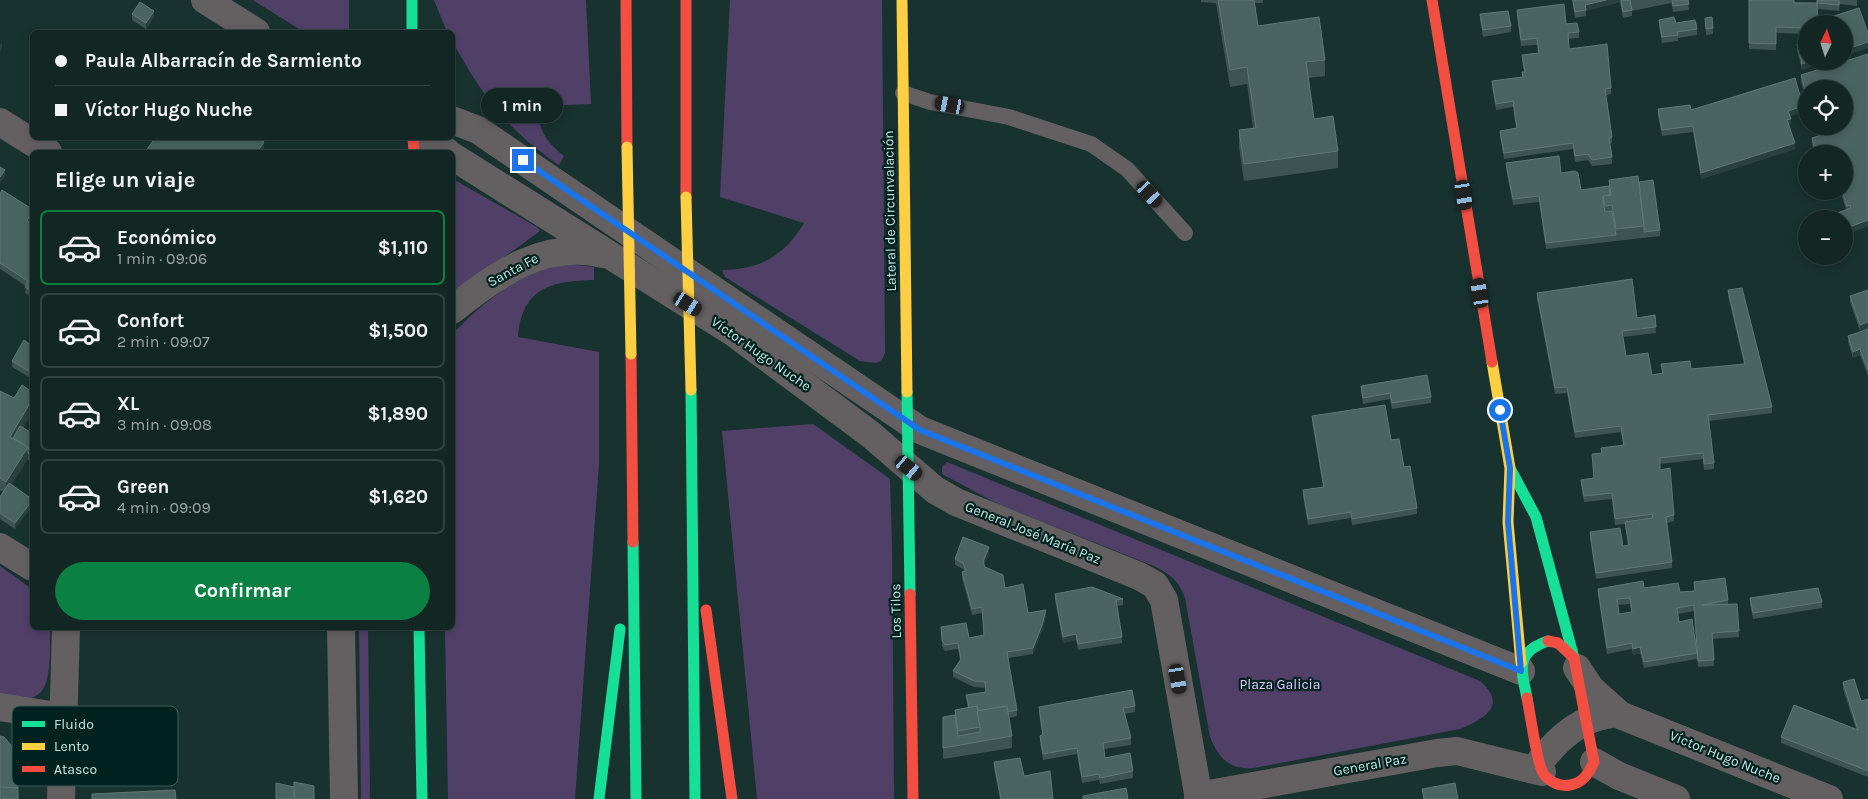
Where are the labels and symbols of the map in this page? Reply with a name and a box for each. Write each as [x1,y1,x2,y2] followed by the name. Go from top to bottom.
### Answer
[1798,15,1852,70] north arrow
[482,88,564,122] callout: 1 min
[933,95,966,115] car
[880,130,900,292] street label: Lateral de Circunvalación
[512,149,534,171] route end
[1134,178,1165,210] car
[1454,179,1473,211] car
[485,250,541,290] street label: Santa Fe
[1470,277,1489,309] car
[671,290,704,318] car
[708,313,814,395] street label: Víctor Hugo Nuche
[1489,399,1511,421] route start
[892,453,925,483] car
[963,498,1103,568] street label: General José María Paz
[887,583,905,639] street label: Los Tilos
[1168,663,1187,695] car
[1240,676,1320,693] park label: Plaza Galicia
[12,706,178,786] legend
[54,716,94,733] text: Fluido
[1667,727,1783,787] street label: Víctor Hugo Nuche
[54,738,89,755] text: Lento
[1332,750,1408,780] street label: General Paz
[54,761,97,778] text: Atasco

